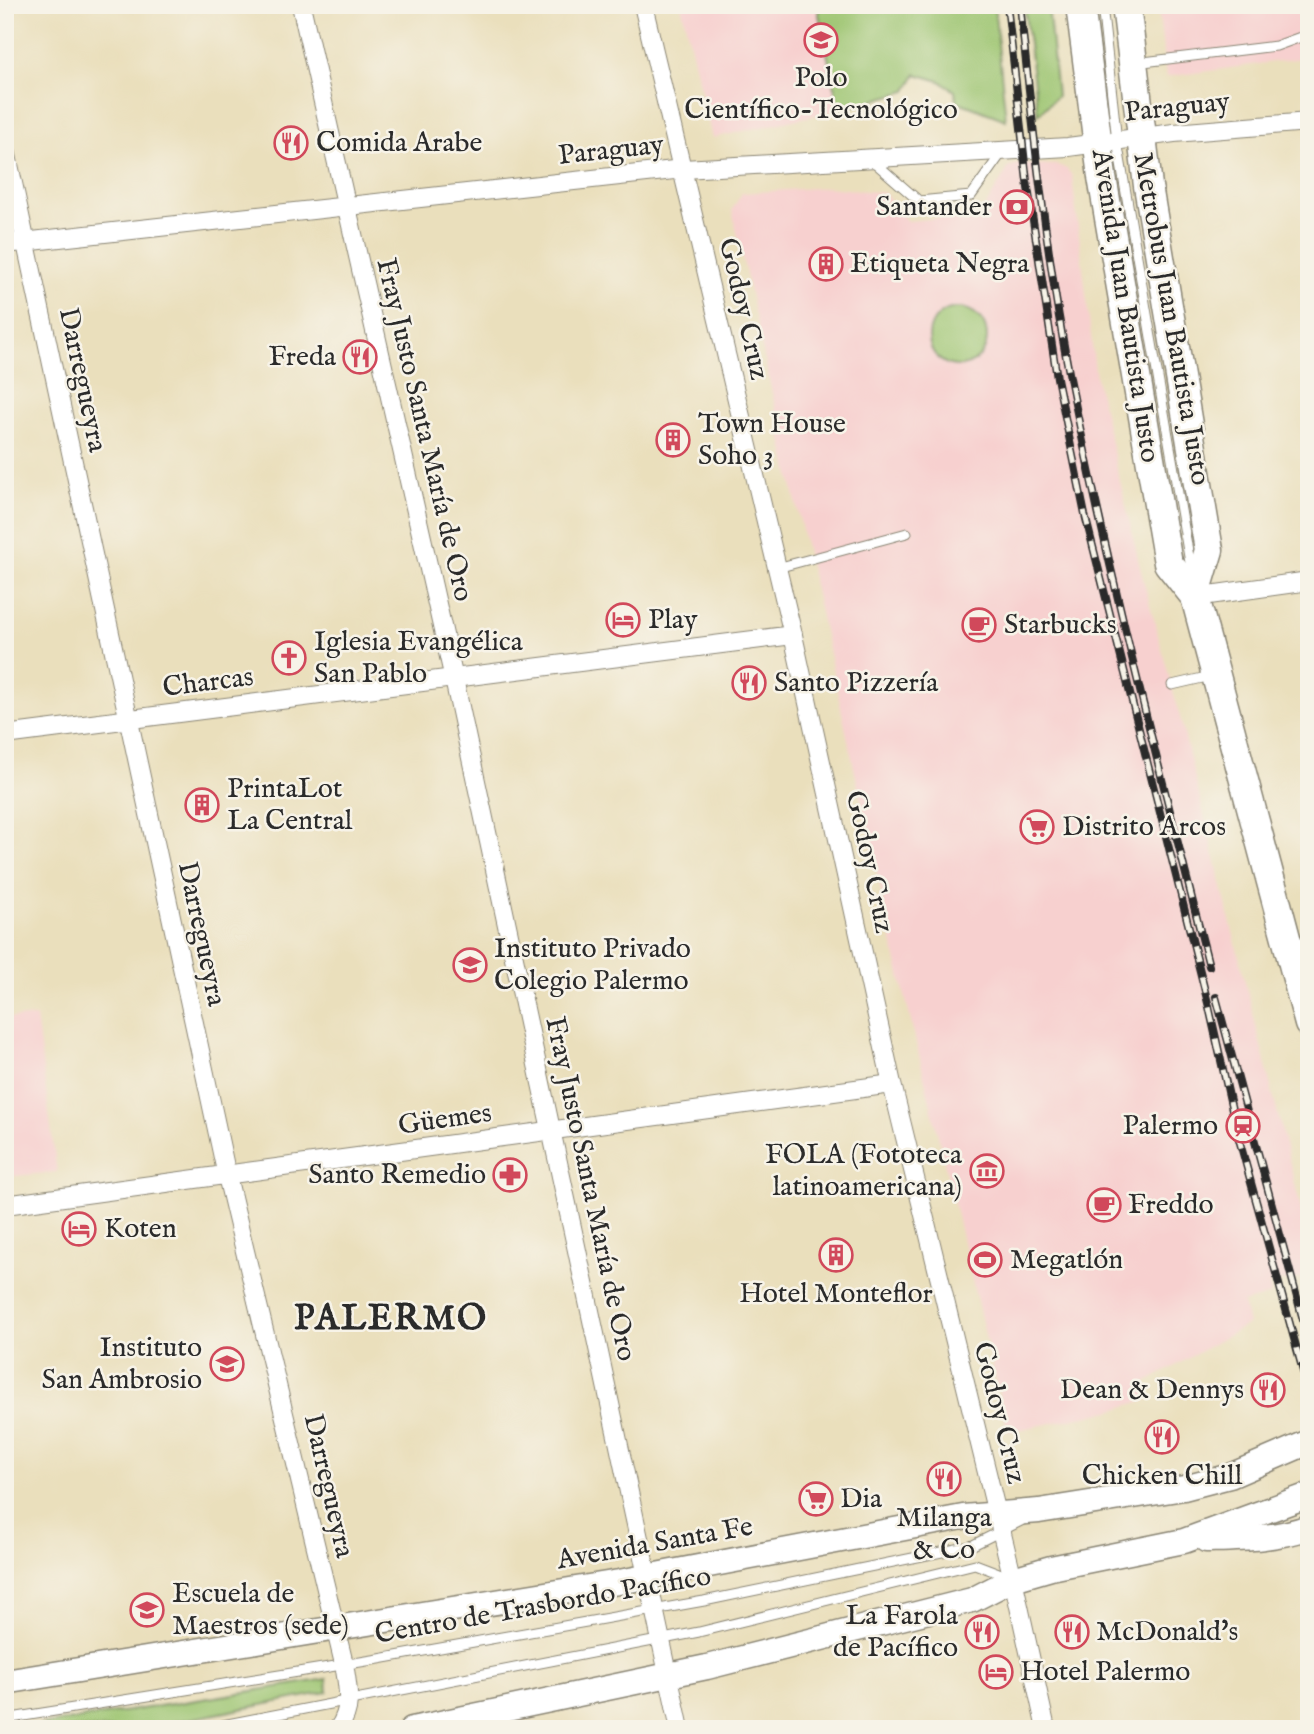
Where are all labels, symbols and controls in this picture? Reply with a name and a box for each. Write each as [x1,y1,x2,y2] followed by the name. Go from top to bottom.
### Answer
[802,21,840,59] school or university icon: Polo Científico-Tecnológico
[684,61,958,128] place label: Polo Científico-Tecnológico
[1123,85,1232,131] street label: Paraguay
[272,124,310,162] restaurant icon: Comida Arabe
[316,126,483,161] place label: Comida Arabe
[557,128,666,174] street label: Paraguay
[1083,146,1167,465] street label: Avenida Juan Bautista Justo
[1124,150,1218,488] street label: Metrobus Juan Bautista Justo
[998,188,1036,226] bank icon: Santander
[876,190,992,225] place label: Santander
[710,235,776,383] street label: Godoy Cruz
[807,245,845,283] building icon: Etiqueta Negra
[850,247,1030,282] place label: Etiqueta Negra
[367,255,481,605] street label: Fray Justo Santa María de Oro
[50,305,115,456] street label: Darregueyra
[341,338,379,376] restaurant icon: Freda
[268,340,337,375] place label: Freda
[698,407,846,474] place label: Town House Soho 3
[654,421,692,459] building icon: Town House Soho 3
[604,601,642,639] hotel icon: Play
[648,603,698,638] place label: Play
[960,606,998,644] cafe icon: Starbucks
[1004,608,1117,643] place label: Starbucks
[314,625,524,692] place label: Iglesia Evangélica San Pablo
[270,639,308,677] church icon: Iglesia Evangélica San Pablo
[161,660,255,706] street label: Charcas
[730,664,768,702] restaurant icon: Santo Pizzería
[774,666,939,701] place label: Santo Pizzería
[227,772,353,839] place label: PrintaLot La Central
[183,786,221,824] building icon: PrintaLot La Central
[837,788,901,936] street label: Godoy Cruz
[1018,808,1056,846] supermarket icon: Distrito Arcos
[1062,810,1226,845] place label: Distrito Arcos
[169,859,234,1010] street label: Darregueyra
[494,932,691,999] place label: Instituto Privado Colegio Palermo
[451,946,489,984] school or university icon: Instituto Privado Colegio Palermo
[536,1014,644,1364] street label: Fray Justo Santa María de Oro
[396,1096,494,1144] street label: Güemes
[1224,1107,1262,1145] station icon: Palermo
[1123,1109,1218,1144] place label: Palermo
[765,1138,963,1205] place label: FOLA (Fototeca latinoamericana)
[968,1152,1006,1190] museum icon: FOLA (Fototeca latinoamericana)
[491,1156,529,1194] pharmacy icon: Santo Remedio
[308,1158,486,1193] place label: Santo Remedio
[1085,1186,1123,1224] cafe icon: Freddo
[1128,1188,1214,1223] place label: Freddo
[60,1210,98,1248] hotel icon: Koten
[104,1212,177,1247] place label: Koten
[817,1236,855,1274] building icon: Hotel Monteflor
[966,1241,1004,1279] sports icon: Megatlón
[1010,1243,1123,1278] place label: Megatlón
[739,1277,933,1312] place label: Hotel Monteflor
[294,1297,488,1342] district label: PALERMO
[42,1331,202,1398] place label: Instituto San Ambrosio
[965,1339,1033,1487] street label: Godoy Cruz
[208,1345,246,1383] school or university icon: Instituto San Ambrosio
[1249,1371,1287,1409] restaurant icon: Dean & Dennys
[1060,1373,1244,1408] place label: Dean & Dennys
[294,1411,362,1562] street label: Darregueyra
[1143,1418,1181,1456] restaurant icon: Chicken Chill
[1082,1459,1243,1494] place label: Chicken Chill
[925,1460,963,1498] restaurant icon: Milanga & Co
[797,1480,835,1518] supermarket icon: Dia
[840,1482,883,1517] place label: Dia
[896,1501,993,1568] place label: Milanga & Co
[553,1510,756,1579] street label: Avenida Santa Fe
[372,1559,714,1653] street label: Centro de Trasbordo Pacífico
[172,1577,349,1644] place label: Escuela de Maestros (sede)
[128,1591,166,1629] school or university icon: Escuela de Maestros (sede)
[833,1599,959,1666] place label: La Farola de Pacífico
[963,1613,1001,1651] restaurant icon: La Farola de Pacífico
[1053,1613,1091,1651] restaurant icon: McDonald's
[1096,1615,1238,1650] place label: McDonald's
[977,1653,1015,1691] hotel icon: Hotel Palermo
[1020,1655,1190,1690] place label: Hotel Palermo

